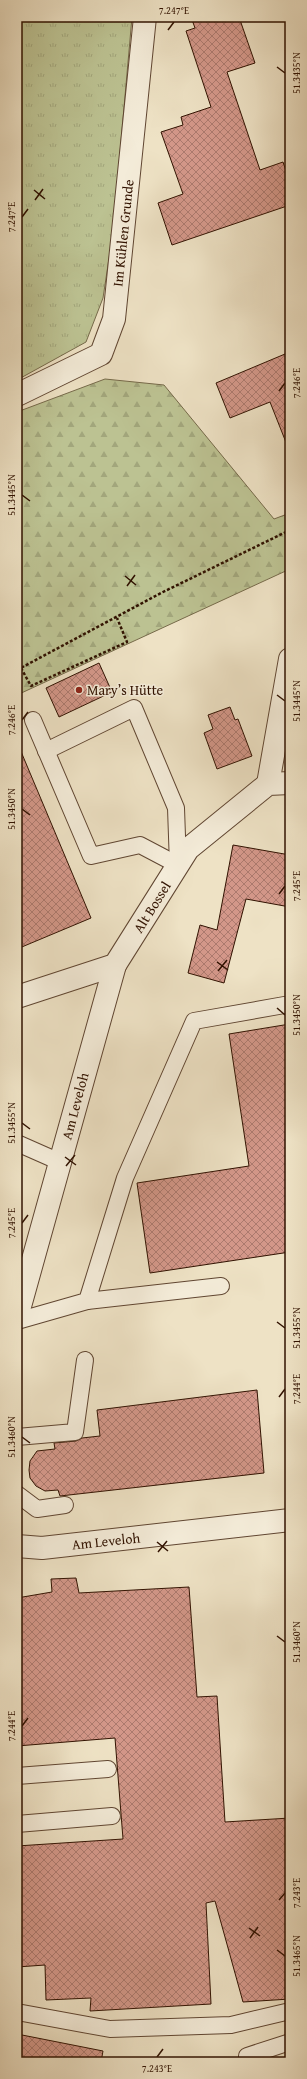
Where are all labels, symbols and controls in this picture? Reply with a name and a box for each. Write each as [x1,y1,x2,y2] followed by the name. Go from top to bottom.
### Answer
[159,3,189,18] text: 7.247°E
[289,52,304,94] text: 51.3435°N
[107,178,139,288] street label: Im Kühlen Grunde
[4,202,19,232] text: 7.247°E
[289,368,304,398] text: 7.246°E
[4,474,19,516] text: 51.3445°N
[87,680,164,700] place label: Mary’s Hütte
[289,680,304,722] text: 51.3445°N
[74,685,84,695] marker: Mary’s Hütte
[4,705,19,735] text: 7.246°E
[4,788,19,830] text: 51.3450°N
[289,871,304,901] text: 7.245°E
[128,877,176,937] street label: Alt Bossel
[289,994,304,1036] text: 51.3450°N
[56,1070,94,1142] street label: Am Leveloh
[4,1102,19,1144] text: 51.3455°N
[4,1208,19,1238] text: 7.245°E
[289,1307,304,1349] text: 51.3455°N
[289,1374,304,1404] text: 7.244°E
[4,1416,19,1458] text: 51.3460°N
[71,1527,141,1555] street label: Am Leveloh
[289,1621,304,1663] text: 51.3460°N
[4,1711,19,1741] text: 7.244°E
[289,1878,304,1908] text: 7.243°E
[289,1935,304,1977] text: 51.3465°N
[142,2061,172,2076] text: 7.243°E

